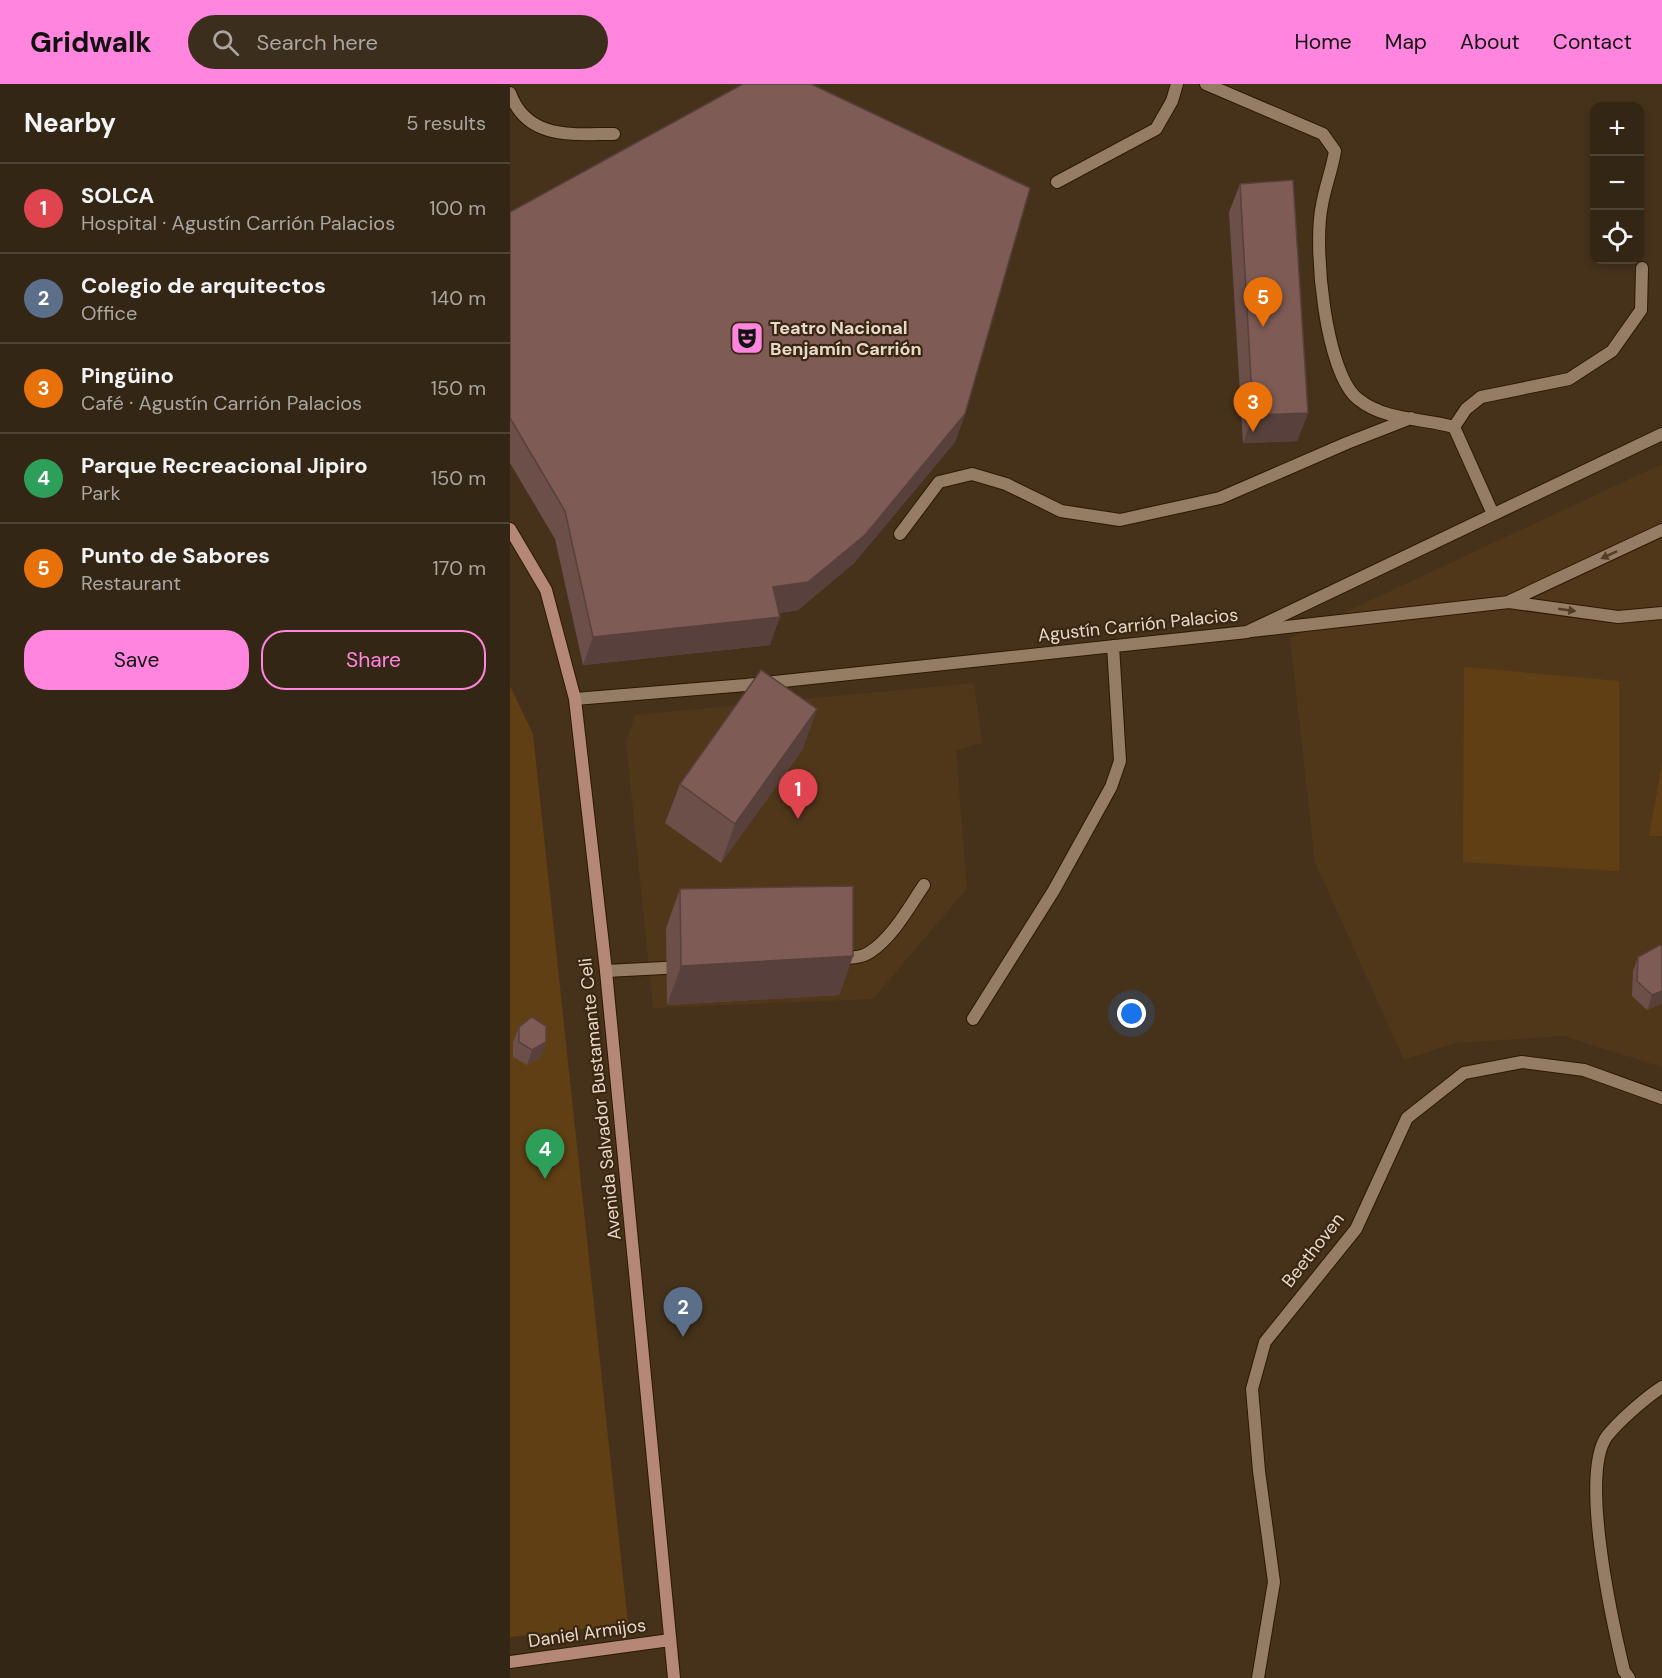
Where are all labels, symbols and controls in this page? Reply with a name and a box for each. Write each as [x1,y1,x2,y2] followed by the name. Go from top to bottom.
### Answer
[188,15,608,69] search box
[30,24,152,61] text: Gridwalk
[209,26,242,59] icon: search
[257,28,378,57] text: Search here
[1294,28,1352,56] text: Home
[1385,28,1427,56] text: Map
[1460,28,1520,56] text: About
[1553,28,1632,56] text: Contact
[1590,102,1644,264] map controls
[1590,102,1644,156] button: +
[24,106,116,140] text: Nearby
[406,110,486,136] text: 5 results
[1590,156,1644,210] button: −
[81,181,154,210] text: SOLCA
[40,195,47,221] text: 1
[429,195,486,221] text: 100 m
[81,210,395,236] text: Hospital · Agustín Carrión Palacios
[1590,210,1644,264] button: locate
[81,271,326,300] text: Colegio de arquitectos
[1244,278,1282,327] pin: 5
[38,285,49,311] text: 2
[431,285,486,311] text: 140 m
[81,300,137,326] text: Office
[770,316,922,361] place label: Teatro Nacional Benjamín Carrión
[729,320,765,356] theatre icon: Teatro Nacional Benjamín Carrión
[81,361,174,390] text: Pingüino
[37,375,50,401] text: 3
[431,375,486,401] text: 150 m
[1234,382,1272,432] pin: 3
[81,390,362,416] text: Café · Agustín Carrión Palacios
[81,451,368,480] text: Parque Recreacional Jipiro
[37,465,50,491] text: 4
[431,465,486,491] text: 150 m
[81,480,121,506] text: Park
[81,541,270,570] text: Punto de Sabores
[1601,550,1618,559] one-way arrow
[37,555,50,581] text: 5
[433,555,486,581] text: 170 m
[81,570,181,596] text: Restaurant
[1037,603,1239,647] street label: Agustín Carrión Palacios
[1558,605,1577,614] one-way arrow
[24,630,249,690] button: Save
[261,630,486,690] button: Share
[778,770,818,819] pin: 1
[573,957,627,1241] street label: Avenida Salvador Bustamante Celi
[1117,999,1146,1028] your location
[525,1130,564,1179] pin: 4
[1276,1208,1350,1292] street label: Beethoven
[664,1288,702,1337] pin: 2
[526,1613,648,1653] street label: Daniel Armijos

